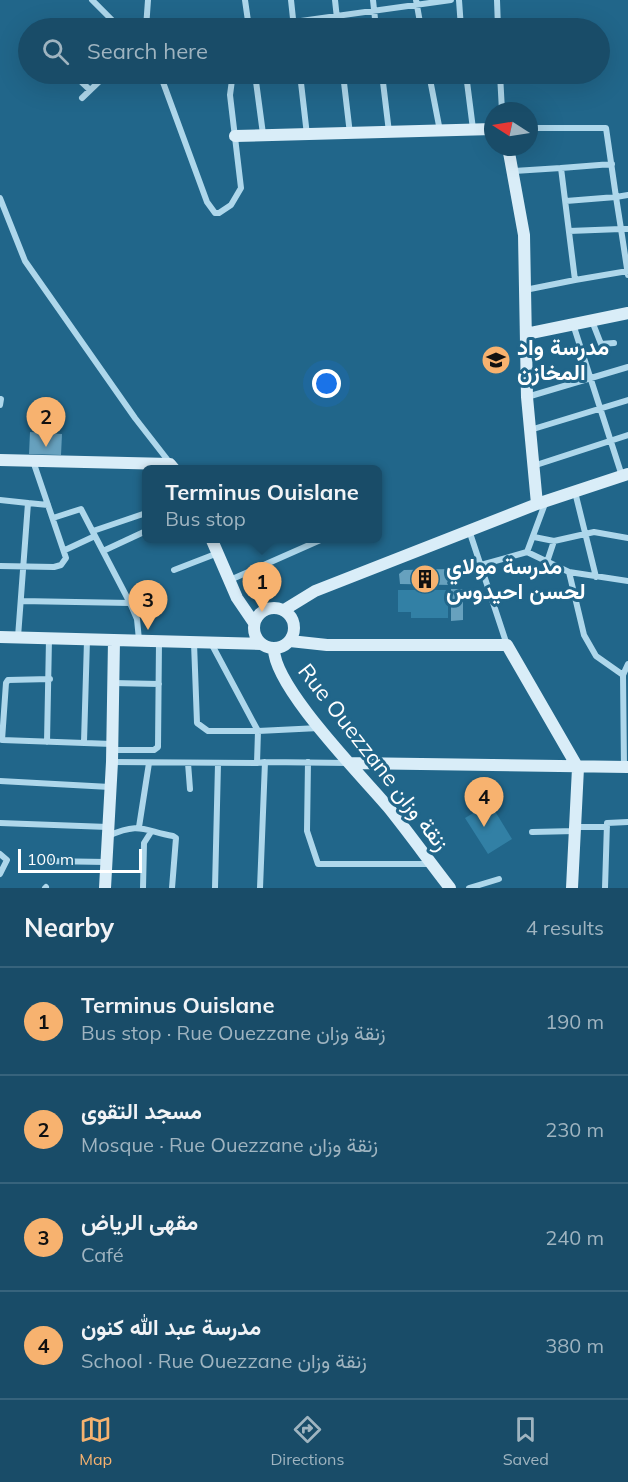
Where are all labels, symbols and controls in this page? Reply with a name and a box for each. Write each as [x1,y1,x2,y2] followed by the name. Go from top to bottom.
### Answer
[18,18,610,84] search box
[39,35,72,68] icon: search
[87,37,208,65] text: Search here
[484,102,538,156] north arrow
[517,333,609,386] place label: مدرسة واد المخازن
[480,344,512,376] school or university icon: مدرسة واد المخازن
[312,369,341,398] your location
[26,398,66,447] pin: 2
[142,465,382,543] popup
[165,478,359,506] text: Terminus Ouislane
[165,506,246,531] text: Bus stop
[446,552,586,605] place label: مدرسة مولاي لحسن احيدوس
[242,562,282,612] pin: 1
[409,563,441,595] building icon: مدرسة مولاي لحسن احيدوس
[128,580,168,630] pin: 3
[292,658,456,856] street label: Rue Ouezzane زنقة وزان
[464,778,504,827] pin: 4
[18,846,142,874] scale bar
[27,849,74,869] text: 100 m
[24,911,114,944] text: Nearby
[526,915,604,940] text: 4 results
[81,991,274,1019] text: Terminus Ouislane
[38,1009,50,1034] text: 1
[545,1009,604,1034] text: 190 m
[81,1020,386,1045] text: Bus stop · Rue Ouezzane زنقة وزان
[81,1097,202,1125] text: مسجد التقوى
[38,1117,50,1142] text: 2
[545,1117,604,1142] text: 230 m
[81,1132,378,1157] text: Mosque · Rue Ouezzane زنقة وزان
[81,1208,198,1236] text: مقهى الرياض
[38,1225,50,1250] text: 3
[545,1225,604,1250] text: 240 m
[81,1242,124,1267] text: Café
[81,1313,261,1341] text: مدرسة عبد الله كنون
[38,1333,50,1358] text: 4
[545,1333,604,1358] text: 380 m
[81,1348,367,1373] text: School · Rue Ouezzane زنقة وزان
[79,1413,112,1469] tab: Map
[270,1413,344,1469] tab: Directions
[503,1413,549,1469] tab: Saved

